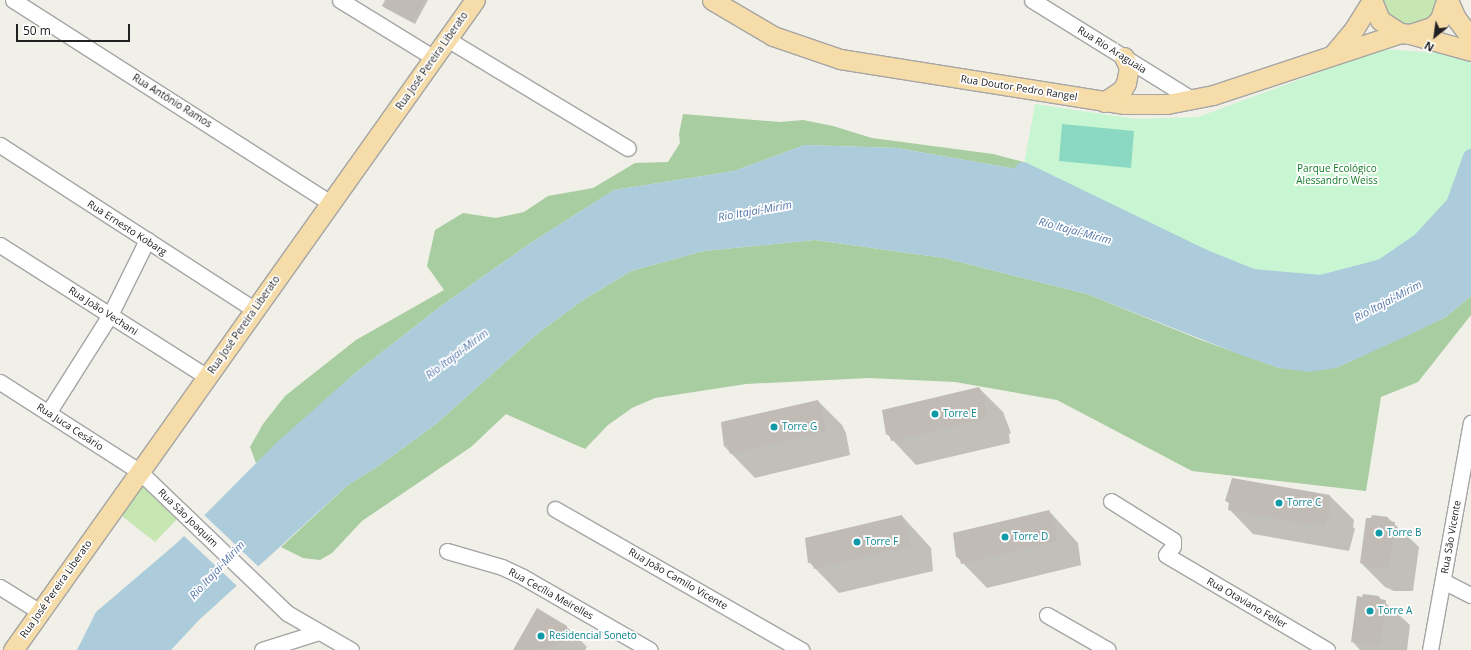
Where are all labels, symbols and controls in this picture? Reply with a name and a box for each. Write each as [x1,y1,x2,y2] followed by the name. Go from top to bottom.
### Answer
[394,10,470,112] street label: Rua José Pereira Liberato
[18,16,132,42] scale bar
[1415,16,1455,56] north arrow
[23,22,51,39] text: 50 m
[1075,24,1149,76] street label: Rua Rio Araguaia
[1421,38,1436,56] text: N
[130,72,214,130] street label: Rua Antônio Ramos
[960,73,1078,103] street label: Rua Doutor Pedro Rangel
[1296,162,1378,186] park label: Parque Ecológico Alessandro Weiss
[85,198,169,258] street label: Rua Ernesto Kobarg
[717,198,793,224] water label: Rio Itajaí-Mirim
[1037,215,1113,247] water label: Rio Itajaí-Mirim
[206,274,282,376] street label: Rua José Pereira Liberato
[1352,278,1424,324] water label: Rio Itajaí-Mirim
[66,284,140,338] street label: Rua João Vechani
[423,326,491,382] water label: Rio Itajaí-Mirim
[34,401,106,453] street label: Rua Juca Cesário
[943,408,976,420] place label: Torre E
[930,409,940,419] marker: Torre E
[782,421,817,433] place label: Torre G
[769,422,779,432] marker: Torre G
[156,486,220,550] street label: Rua São Joaquim
[1287,497,1321,509] place label: Torre C
[1274,498,1284,508] marker: Torre C
[1439,499,1463,575] street label: Rua São Vicente
[1387,527,1421,539] place label: Torre B
[1374,528,1384,538] marker: Torre B
[1013,531,1048,543] place label: Torre D
[1000,532,1010,542] marker: Torre D
[865,536,898,548] place label: Torre F
[852,537,862,547] marker: Torre F
[18,538,94,640] street label: Rua José Pereira Liberato
[187,538,247,602] water label: Rio Itajaí-Mirim
[626,546,730,612] street label: Rua João Camilo Vicente
[506,566,596,622] street label: Rua Cecília Meirelles
[1205,575,1289,631] street label: Rua Otaviano Feller
[1378,605,1412,617] place label: Torre A
[1365,606,1375,616] marker: Torre A
[549,630,637,642] place label: Residencial Soneto
[536,631,546,641] marker: Residencial Soneto

